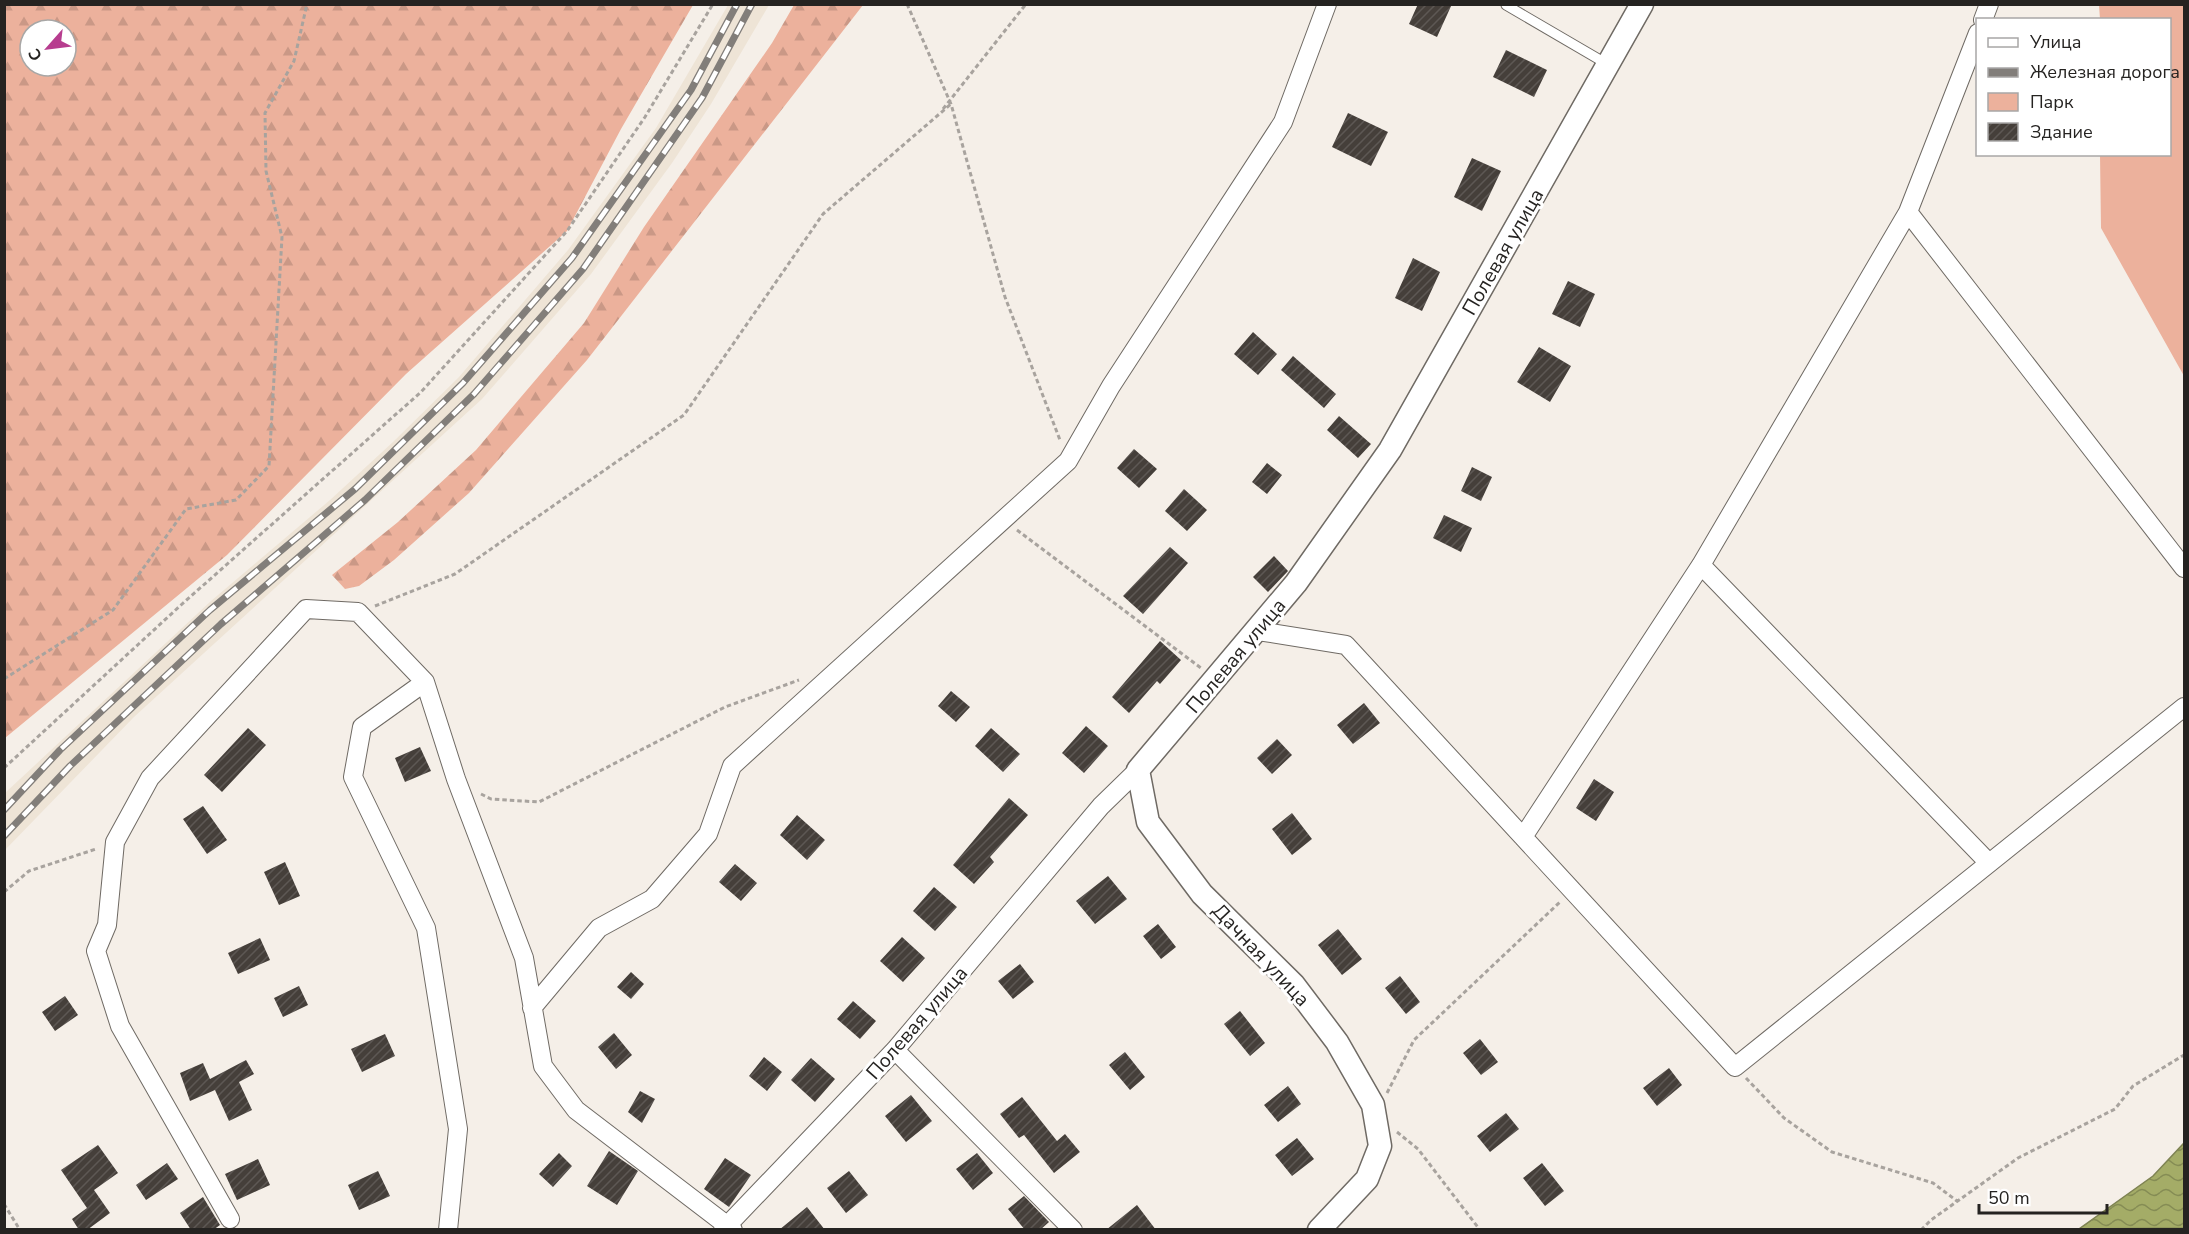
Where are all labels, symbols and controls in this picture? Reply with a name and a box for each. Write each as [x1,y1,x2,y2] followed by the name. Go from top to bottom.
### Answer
[18,18,78,78] north arrow
[1976,18,2171,156] legend
[2029,30,2081,54] text: Улица
[23,44,48,65] text: С
[2030,60,2180,84] text: Железная дорога
[2030,90,2074,114] text: Парк
[2030,120,2093,144] text: Здание
[1456,184,1550,320] street label: Полевая улица
[1180,593,1292,719] street label: Полевая улица
[1206,898,1316,1012] street label: Дачная улица
[860,961,974,1085] street label: Полевая улица
[1979,1177,2106,1215] scale bar
[1988,1186,2030,1210] text: 50 m

